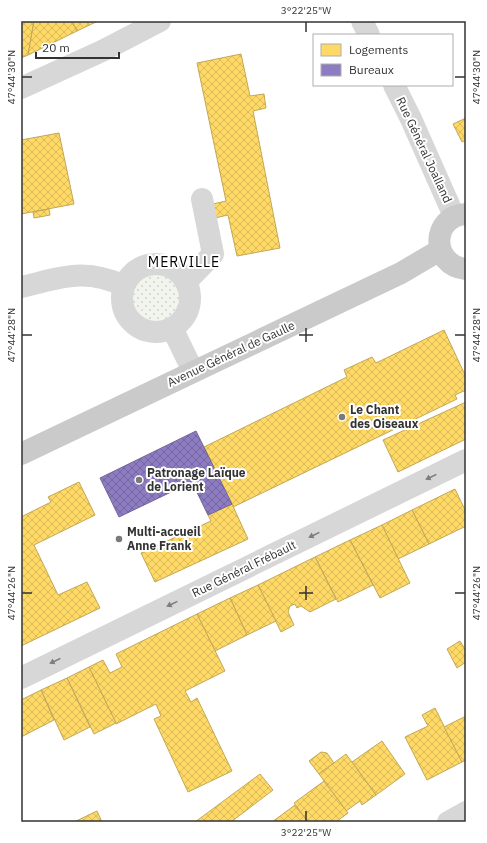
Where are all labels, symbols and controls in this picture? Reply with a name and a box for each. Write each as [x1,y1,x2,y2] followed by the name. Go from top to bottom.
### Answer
[281,4,331,17] text: 3°22'25"W
[36,34,119,60] scale bar
[313,34,453,86] legend
[42,40,70,55] text: 20 m
[349,42,409,57] text: Logements
[5,50,18,104] text: 47°44'30"N
[470,50,483,104] text: 47°44'30"N
[349,62,394,77] text: Bureaux
[393,94,456,205] street label: Rue Général Joalland
[148,253,220,271] district label: MERVILLE
[5,308,18,362] text: 47°44'28"N
[470,308,483,362] text: 47°44'28"N
[165,317,297,390] street label: Avenue Général de Gaulle
[350,402,419,431] place label: Le Chant des Oiseaux
[337,412,347,422] marker: Le Chant des Oiseaux
[147,465,246,494] place label: Patronage Laïque de Lorient
[425,474,437,481] one-way arrow
[134,475,144,485] marker: Patronage Laïque de Lorient
[127,524,201,553] place label: Multi-accueil Anne Frank
[308,531,320,538] one-way arrow
[114,534,124,544] marker: Multi-accueil Anne Frank
[189,537,298,600] street label: Rue Général Frébault
[5,566,18,620] text: 47°44'26"N
[470,566,483,620] text: 47°44'26"N
[167,601,178,607] one-way arrow
[50,658,61,664] one-way arrow
[281,826,331,839] text: 3°22'25"W

